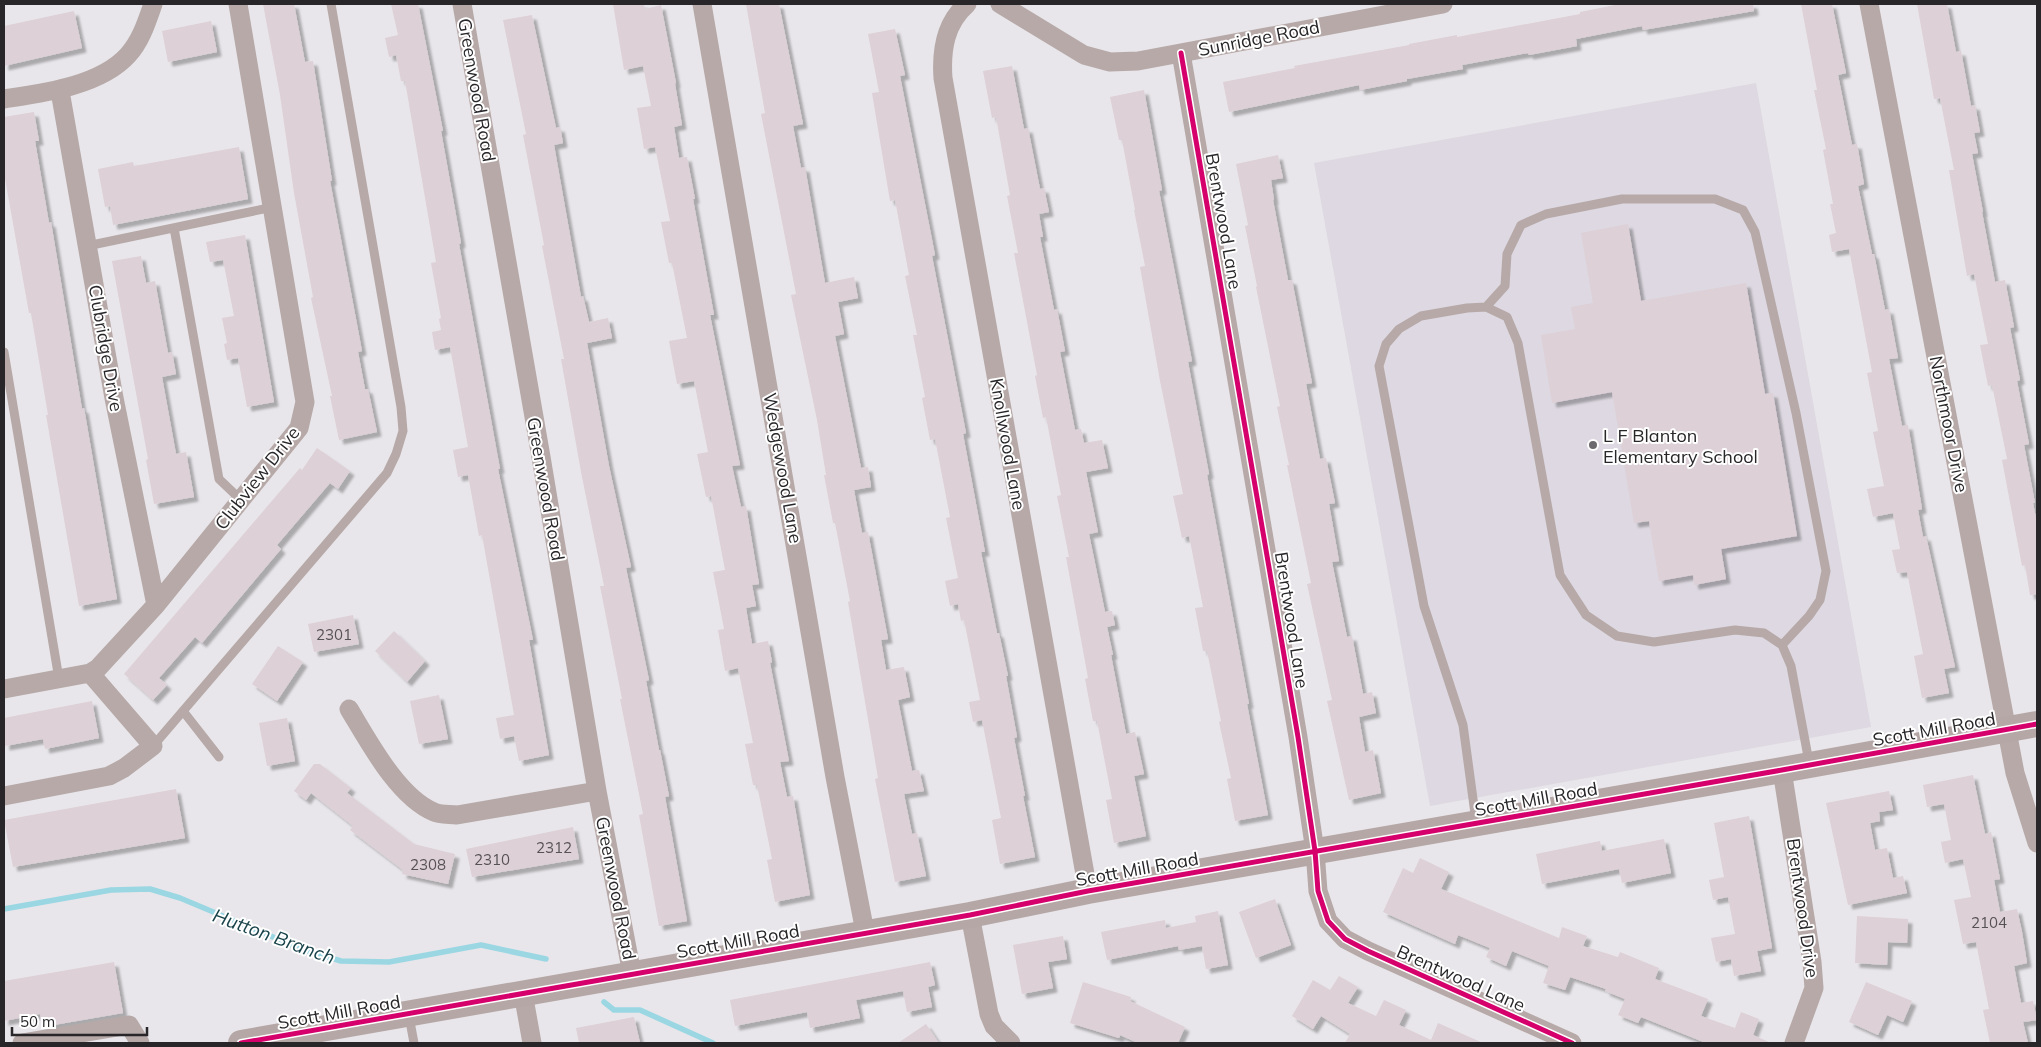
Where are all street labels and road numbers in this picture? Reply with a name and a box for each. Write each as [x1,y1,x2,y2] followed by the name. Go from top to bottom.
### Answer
[1196,15,1322,61] street label: Sunridge Road
[453,16,501,164] street label: Greenwood Road
[1201,151,1247,291] street label: Brentwood Lane
[84,283,128,413] street label: Clubridge Drive
[1924,354,1974,494] street label: Northmoor Drive
[985,376,1031,512] street label: Knollwood Lane
[758,391,808,545] street label: Wedgewood Lane
[522,415,570,563] street label: Greenwood Road
[209,422,305,534] street label: Clubview Drive
[1270,550,1314,690] street label: Brentwood Lane
[1871,707,1997,751] street label: Scott Mill Road
[1473,777,1599,821] street label: Scott Mill Road
[591,814,641,962] street label: Greenwood Road
[1782,837,1824,979] street label: Brentwood Drive
[1074,847,1200,891] street label: Scott Mill Road
[675,919,801,963] street label: Scott Mill Road
[1393,939,1529,1017] street label: Brentwood Lane
[276,990,402,1034] street label: Scott Mill Road

